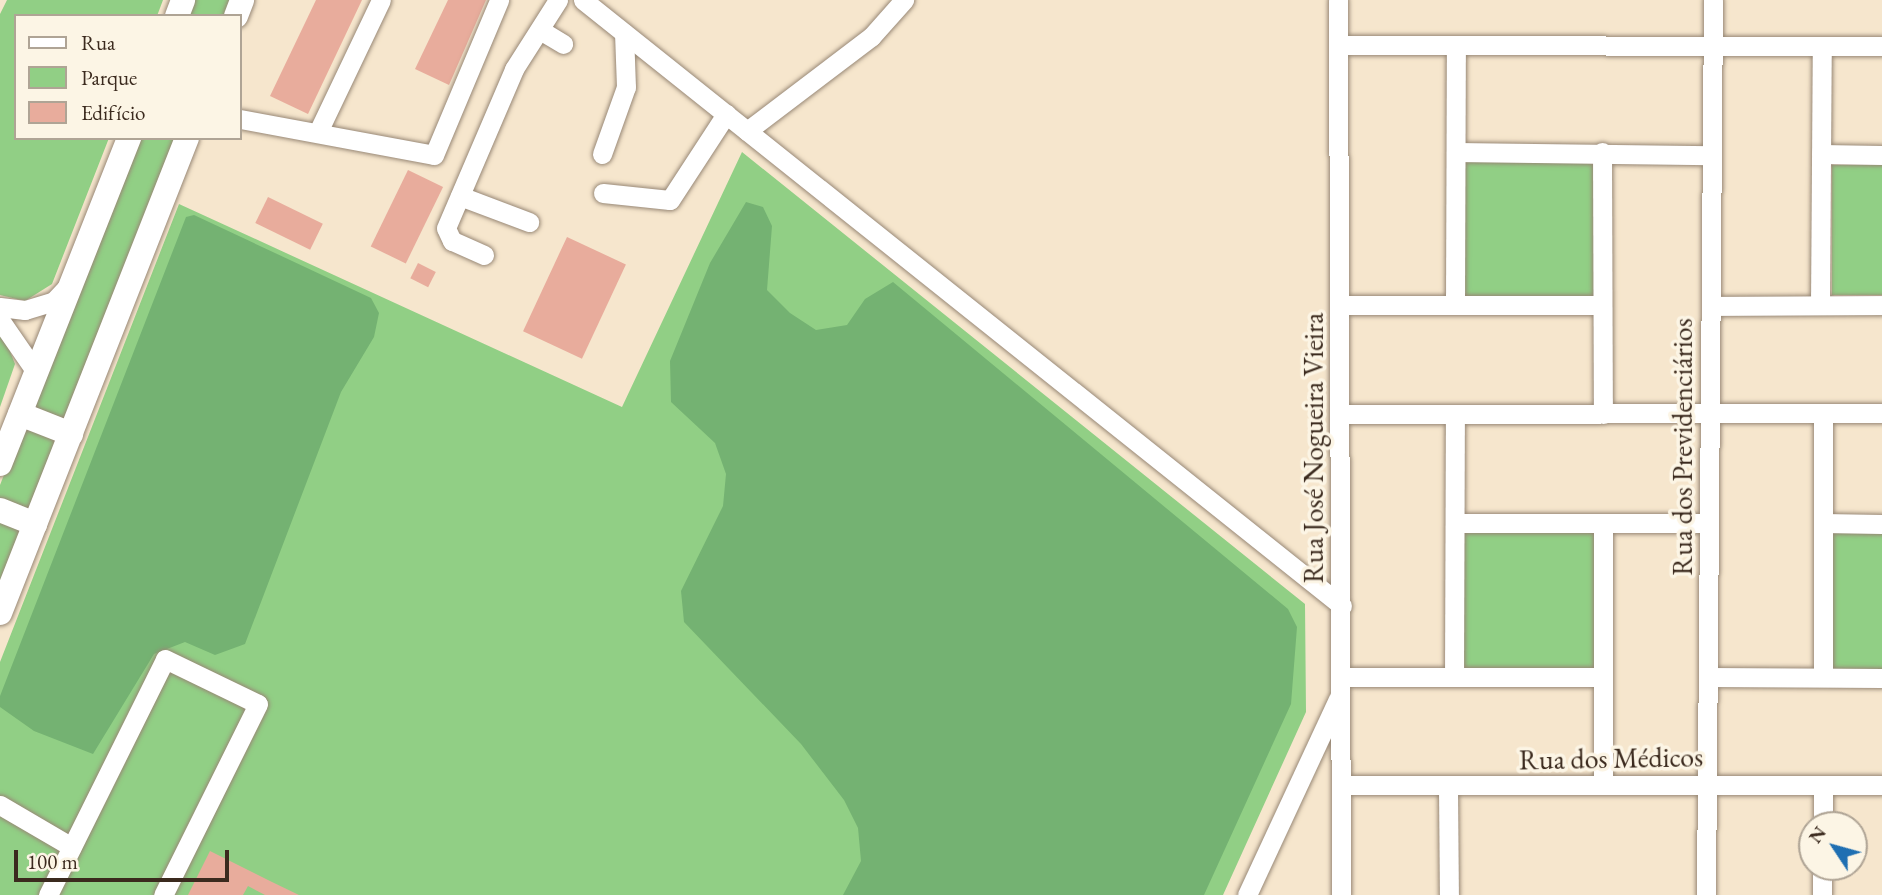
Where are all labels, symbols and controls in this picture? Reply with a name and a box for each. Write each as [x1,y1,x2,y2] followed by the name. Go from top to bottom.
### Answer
[14,14,242,140] legend
[81,29,115,56] text: Rua
[81,64,137,91] text: Parque
[81,99,145,126] text: Edifício
[1296,313,1330,583] street label: Rua José Nogueira Vieira
[1665,318,1699,576] street label: Rua dos Previdenciários
[1519,740,1703,776] street label: Rua dos Médicos
[1798,811,1868,881] north arrow
[1803,821,1832,848] text: N
[18,836,233,880] scale bar
[27,848,78,875] text: 100 m

